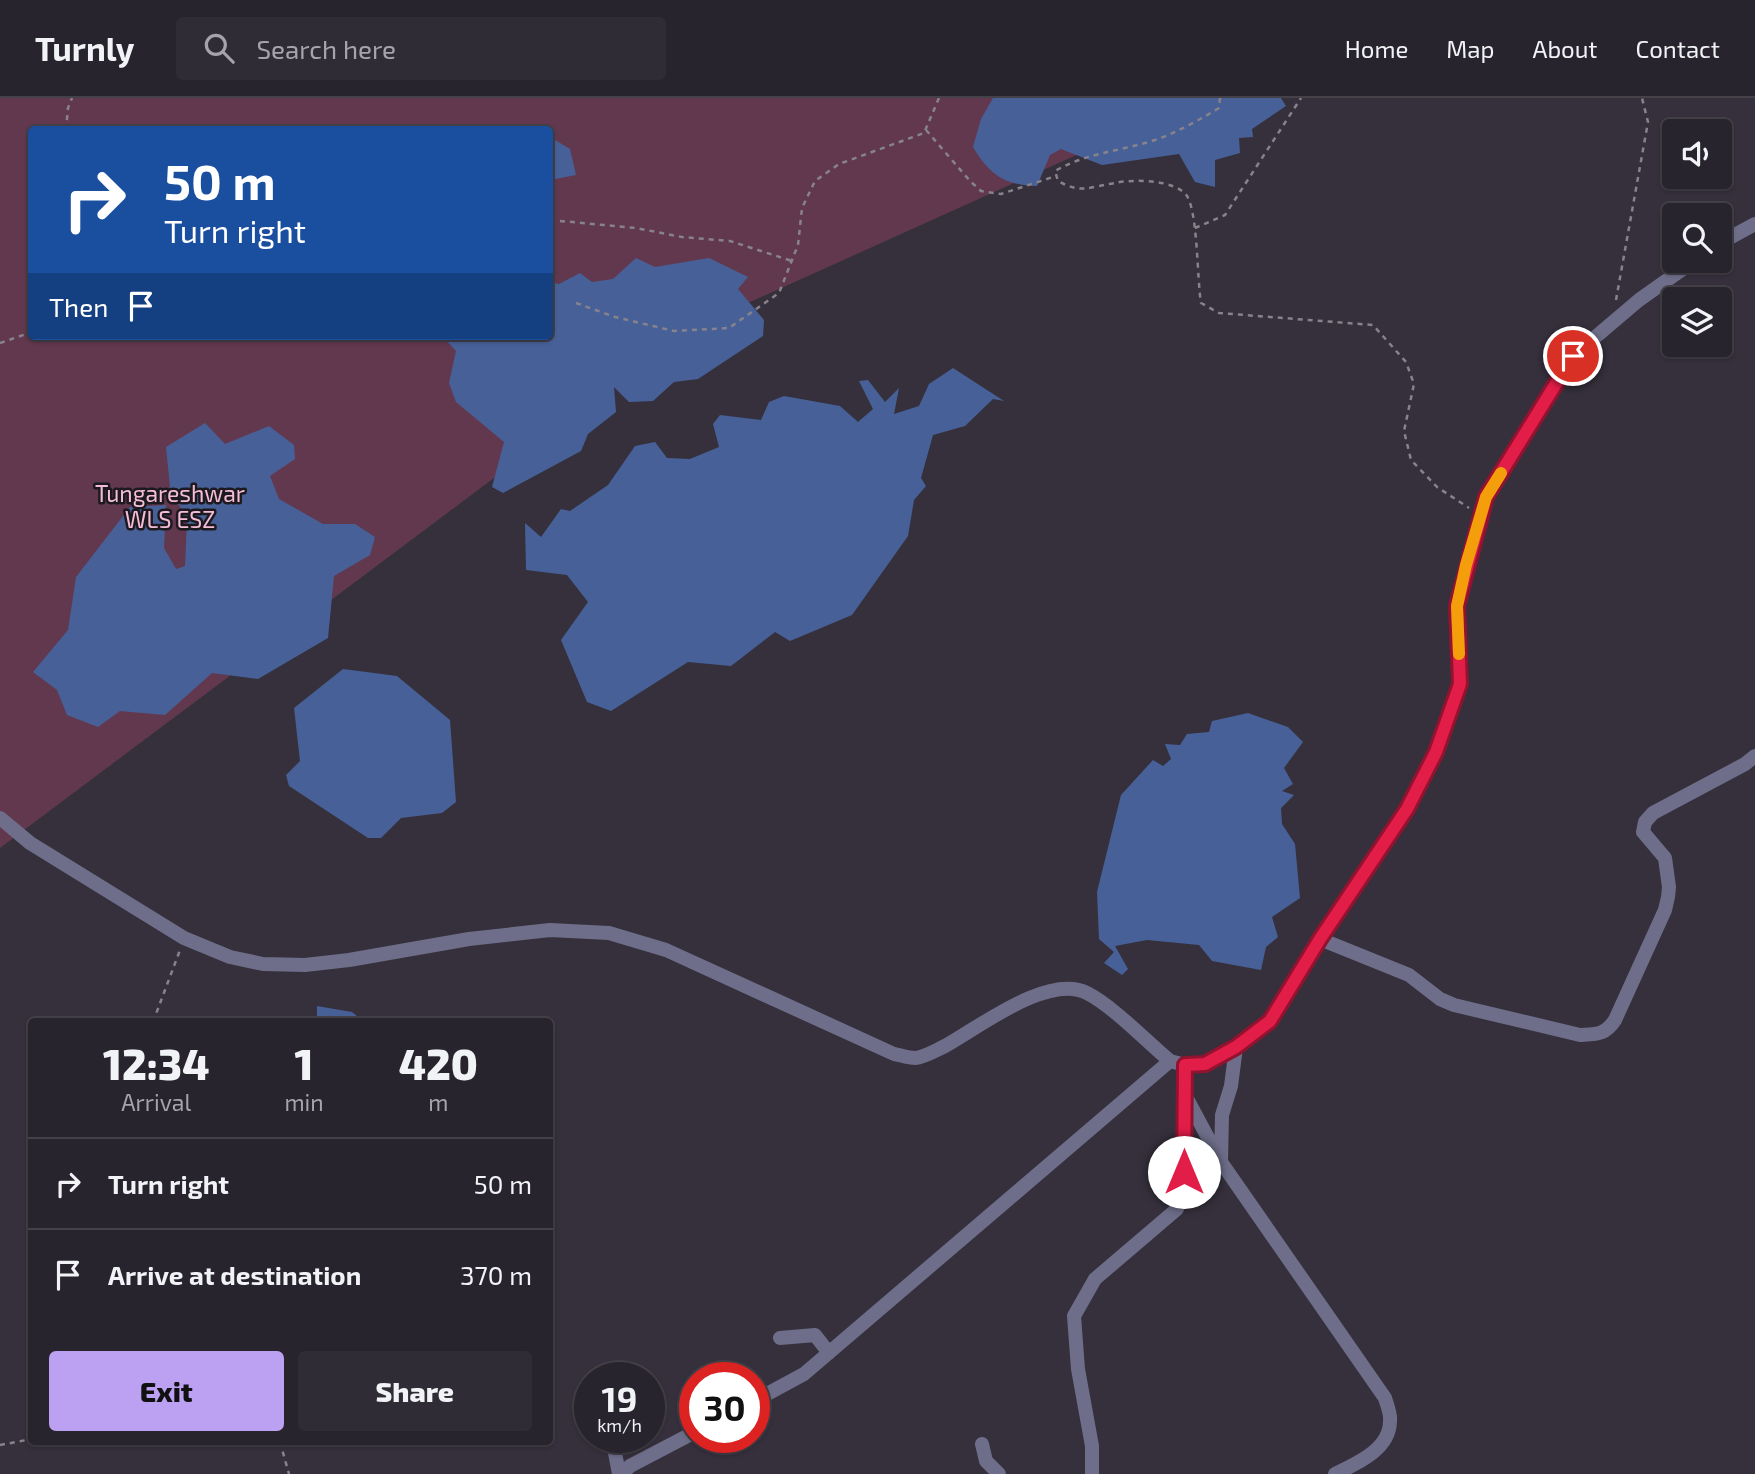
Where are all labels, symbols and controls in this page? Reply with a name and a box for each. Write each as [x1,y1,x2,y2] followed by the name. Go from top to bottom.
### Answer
[176,17,666,80] search box
[35,28,134,68] text: Turnly
[200,29,238,67] icon: search
[256,33,396,64] text: Search here
[1345,34,1408,63] text: Home
[1446,34,1494,63] text: Map
[1532,34,1598,63] text: About
[1636,34,1720,63] text: Contact
[1662,119,1732,357] map controls
[1662,119,1732,189] button: sound
[164,151,276,210] text: 50 m
[49,154,140,245] icon: right
[1662,203,1732,273] button: search
[164,211,306,249] text: Turn right
[122,287,160,325] icon: arrive
[1662,287,1732,357] button: layers
[49,291,108,322] text: Then
[1543,326,1603,386] pin
[1554,337,1592,375] icon: arrive
[95,479,245,533] park label: Tungareshwar WLS ESZ
[103,1038,209,1088] text: 12:34
[295,1038,314,1088] text: 1
[399,1038,478,1088] text: 420
[121,1088,191,1116] text: Arrival
[284,1088,324,1116] text: min
[428,1088,448,1116] text: m
[1147,1135,1221,1209] position arrow
[49,1165,87,1203] icon: right
[108,1168,229,1199] text: Turn right
[474,1168,532,1199] text: 50 m
[49,1256,87,1294] icon: arrive
[108,1259,361,1290] text: Arrive at destination
[460,1259,532,1290] text: 370 m
[49,1351,284,1431] button: Exit
[298,1351,532,1431] button: Share
[679,1362,770,1453] speed limit sign: 30
[602,1377,637,1419] text: 19
[597,1414,642,1436] text: km/h

